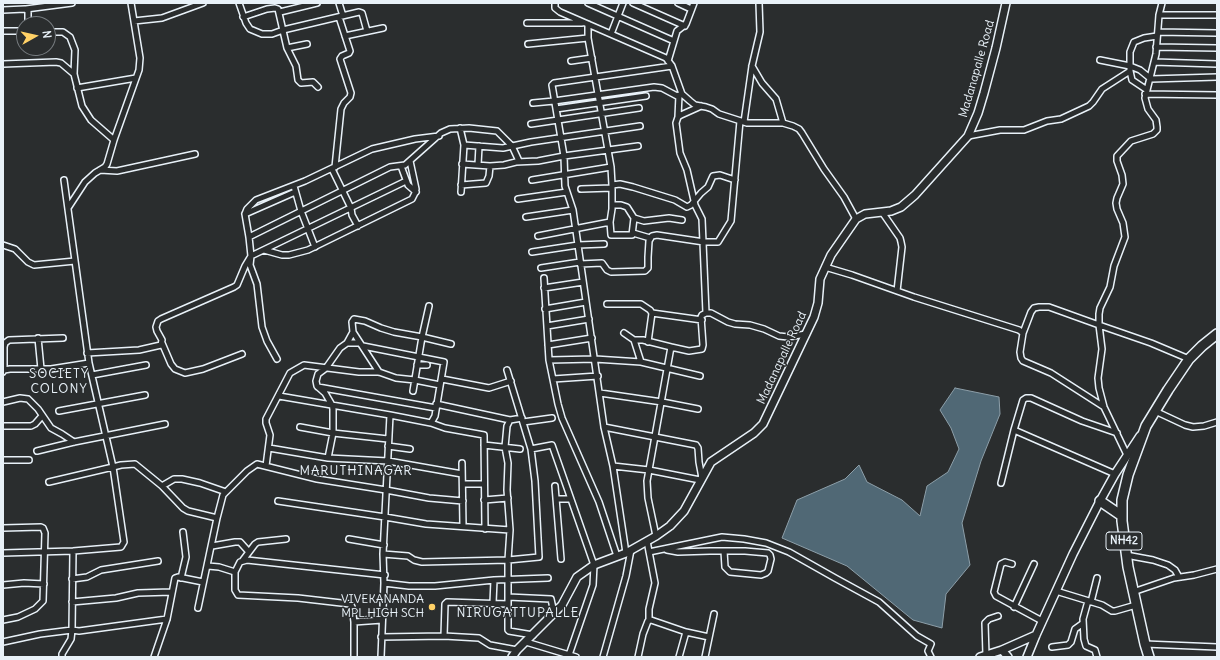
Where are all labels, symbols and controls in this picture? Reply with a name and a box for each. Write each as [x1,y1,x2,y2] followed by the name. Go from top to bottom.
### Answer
[16,16,56,56] north arrow
[956,19,998,119] street label: Madanapalle Road
[39,30,54,39] text: N
[754,309,810,407] street label: Madanapalle Road
[29,366,89,397] district label: SOCIETY COLONY
[299,463,413,479] district label: MARUTHINAGAR
[1106,532,1142,550] road number: NH42
[341,593,424,621] place label: VIVEKANANDA MPL.HIGH SCH
[427,602,437,612] marker: VIVEKANANDA MPL.HIGH SCH
[457,605,579,621] district label: NIRUGATTUPALLE

